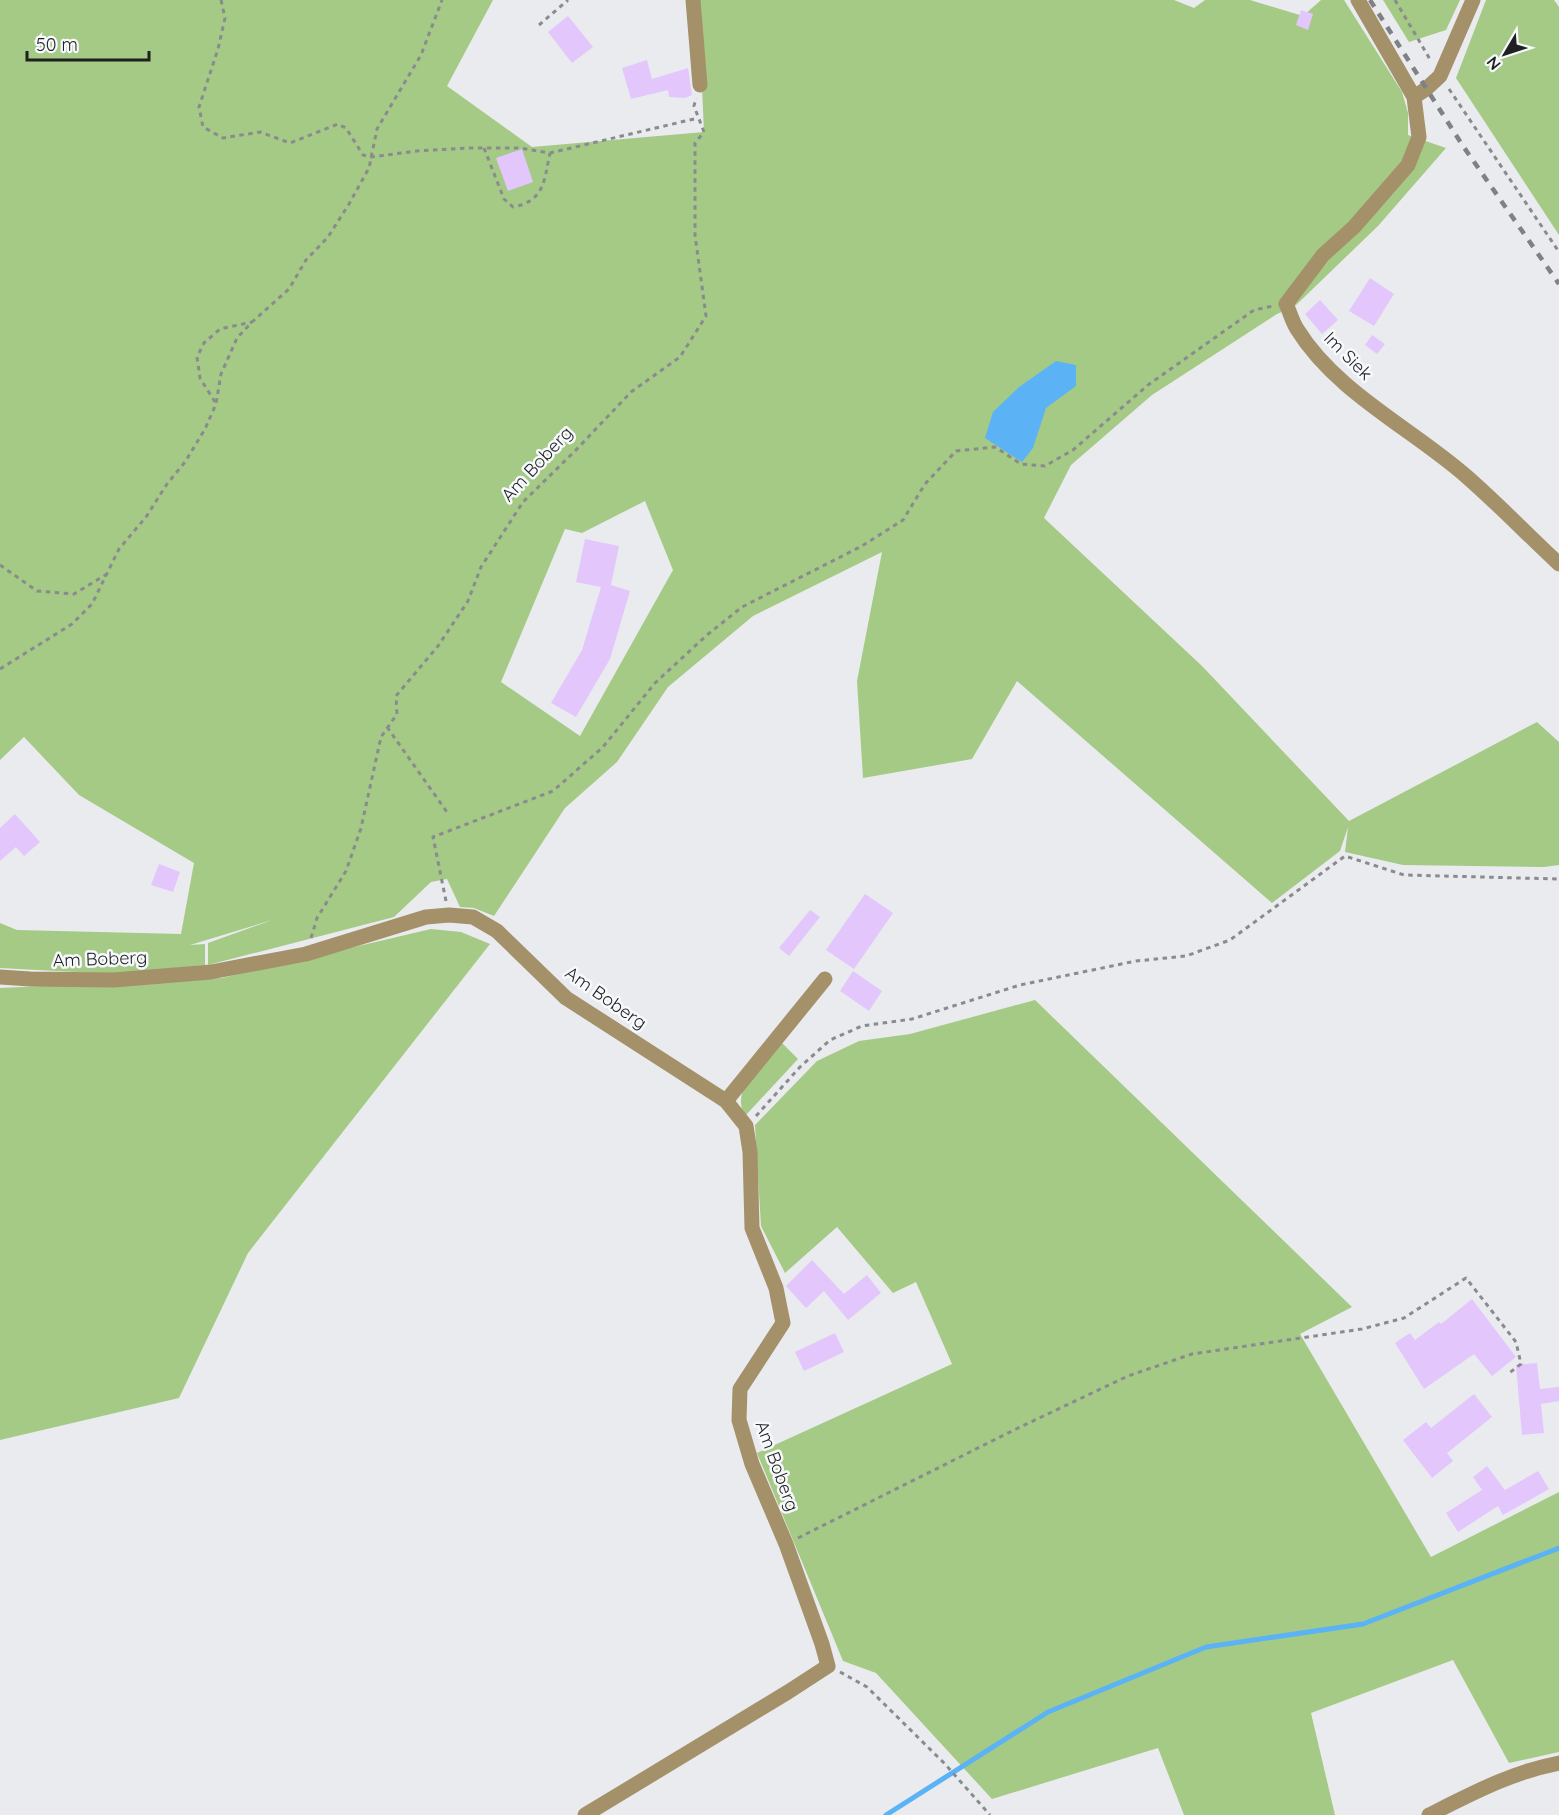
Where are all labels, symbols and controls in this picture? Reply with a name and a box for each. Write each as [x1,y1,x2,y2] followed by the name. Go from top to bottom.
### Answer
[27,24,148,62] scale bar
[1475,24,1535,84] north arrow
[36,33,78,56] text: 50 m
[1482,53,1505,74] text: N
[1319,326,1378,385] street label: Im Siek
[496,421,577,506] street label: Am Boberg
[52,945,148,972] street label: Am Boberg
[561,961,652,1034] street label: Am Boberg
[750,1417,804,1514] street label: Am Boberg

